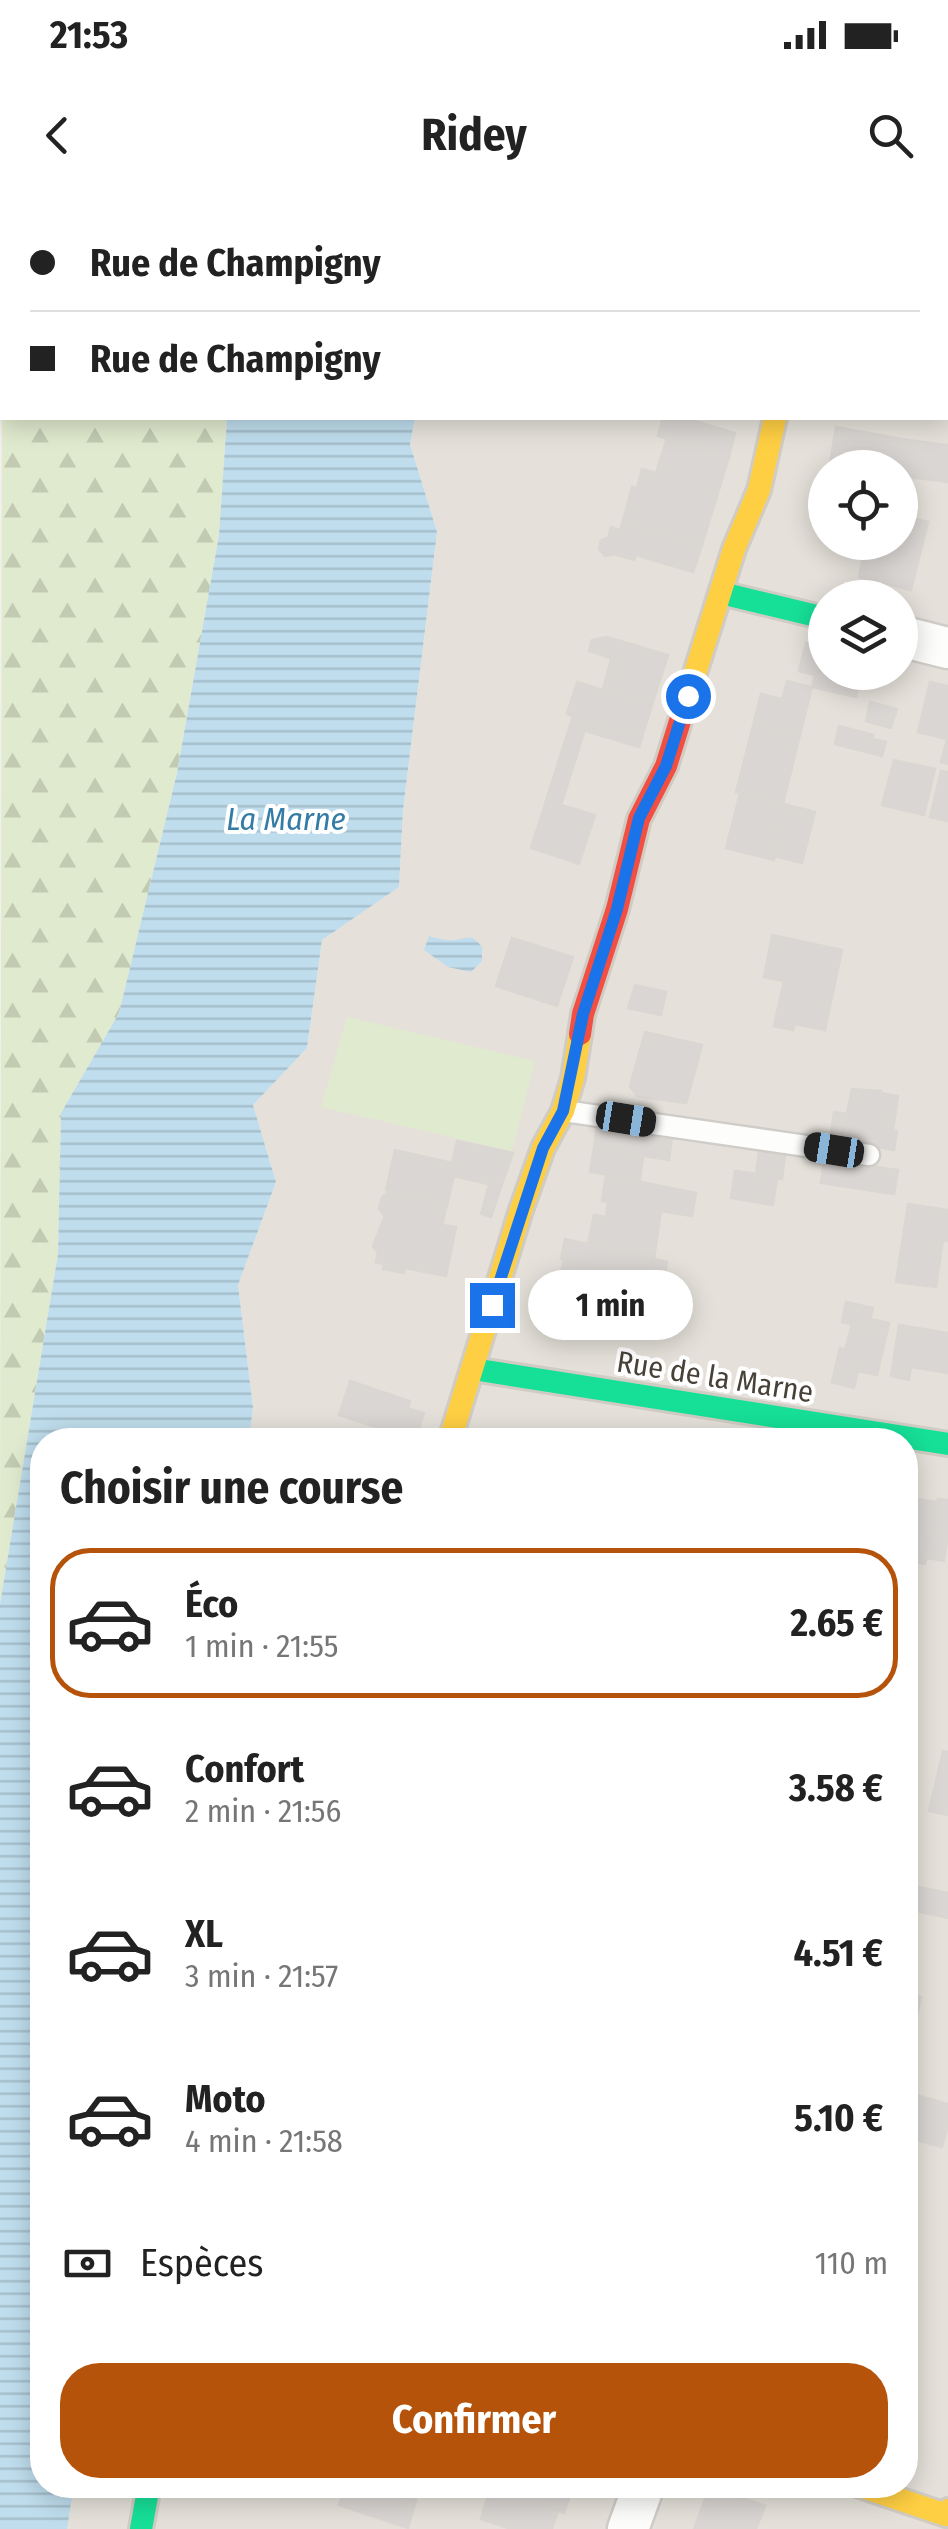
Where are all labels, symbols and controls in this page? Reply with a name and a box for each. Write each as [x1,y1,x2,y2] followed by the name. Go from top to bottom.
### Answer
[50,12,128,58] text: 21:53
[30,108,85,163] icon: back
[421,108,527,162] text: Ridey
[863,108,918,163] icon: search
[90,240,381,286] text: Rue de Champigny
[90,336,381,382] text: Rue de Champigny
[808,450,918,690] map controls
[808,450,918,560] button: locate
[808,580,918,690] button: layers
[666,674,711,719] route start
[226,800,346,838] water label: La Marne
[594,1099,658,1139] car
[802,1130,866,1170] car
[527,1270,692,1340] callout: 1 min
[470,1283,515,1328] route end
[576,1286,645,1324] text: 1 min
[614,1344,816,1410] street label: Rue de la Marne
[60,1461,403,1515] text: Choisir une course
[65,1578,155,1668] icon: car
[185,1581,238,1627] text: Éco
[790,1600,883,1646] text: 2.65 €
[185,1627,338,1665] text: 1 min · 21:55
[65,1743,155,1833] icon: car
[185,1746,304,1792] text: Confort
[789,1765,883,1811] text: 3.58 €
[185,1792,341,1830] text: 2 min · 21:56
[65,1908,155,1998] icon: car
[185,1911,223,1957] text: XL
[793,1930,883,1976] text: 4.51 €
[185,1957,338,1995] text: 3 min · 21:57
[65,2073,155,2163] icon: car
[185,2076,266,2122] text: Moto
[794,2095,883,2141] text: 5.10 €
[185,2122,343,2160] text: 4 min · 21:58
[60,2236,115,2291] icon: cash
[140,2240,263,2286] text: Espèces
[815,2244,888,2282] text: 110 m
[60,2363,888,2478] button: Confirmer

